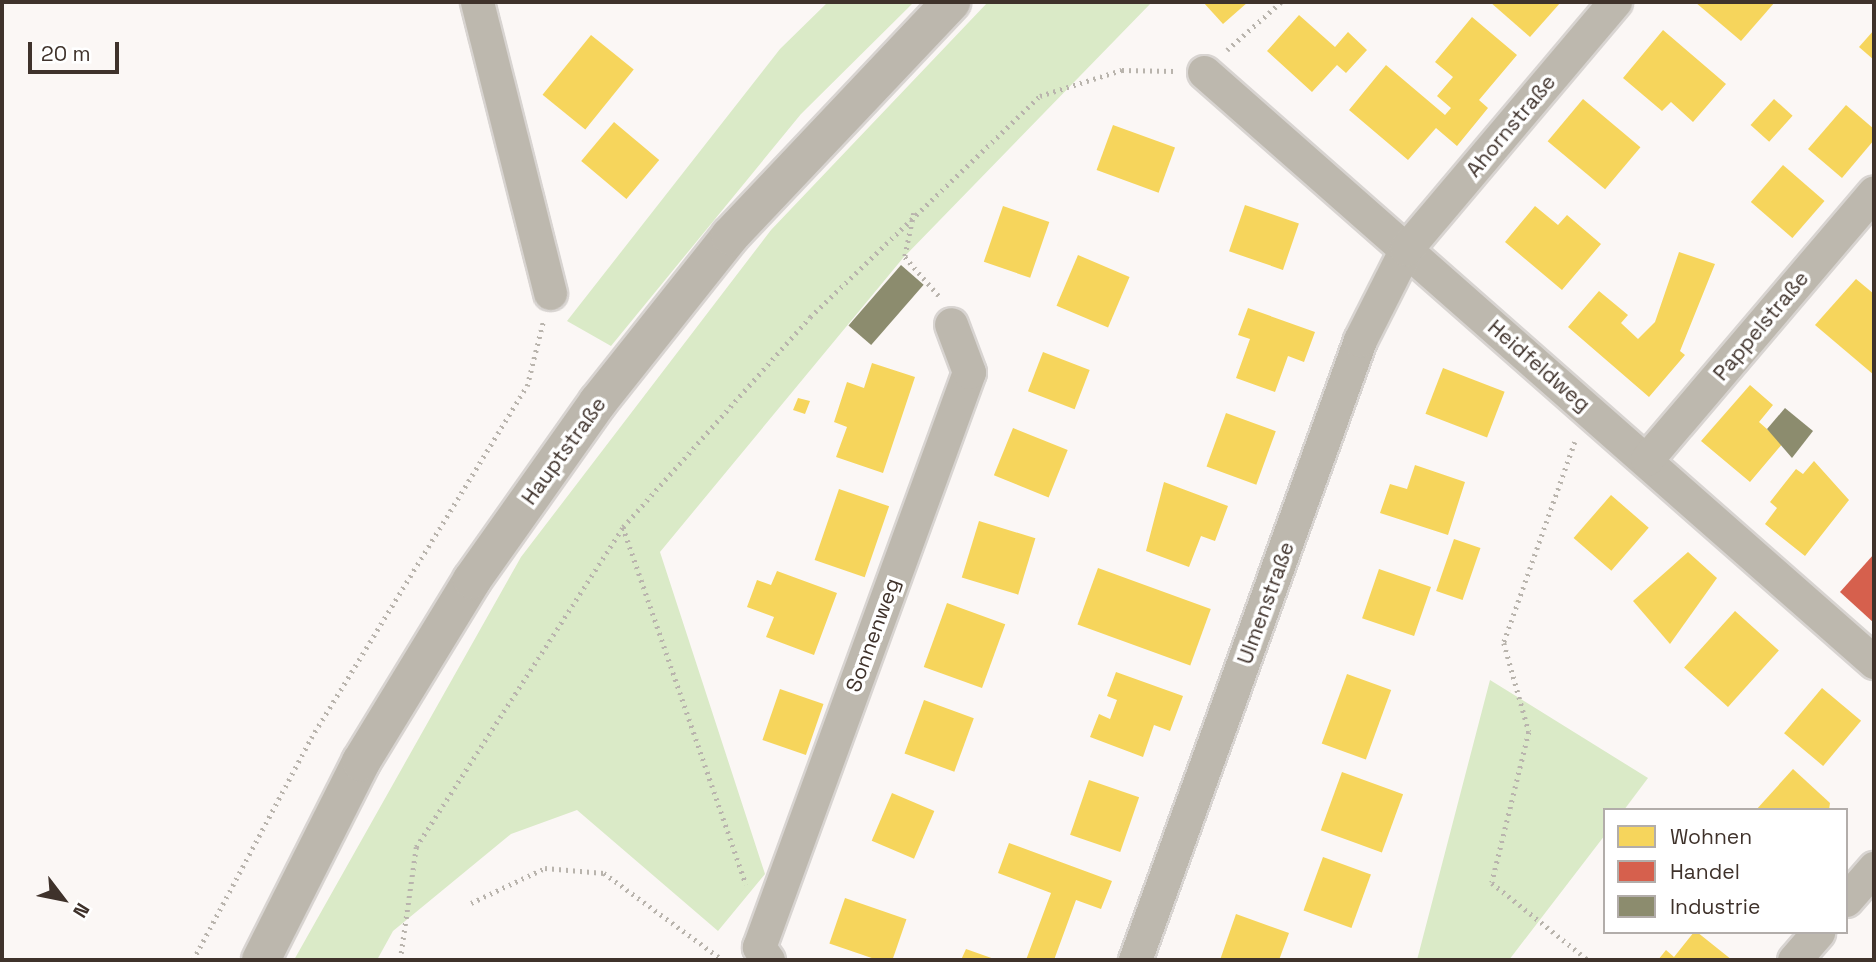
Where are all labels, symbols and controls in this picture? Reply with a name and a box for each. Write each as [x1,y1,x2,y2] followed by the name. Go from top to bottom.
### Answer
[32,28,122,72] scale bar
[41,40,91,67] text: 20 m
[1461,70,1561,182] street label: Ahornstraße
[1708,266,1814,386] street label: Pappelstraße
[1483,315,1595,417] street label: Heidfeldweg
[516,392,612,510] street label: Hauptstraße
[1232,538,1300,668] street label: Ulmenstraße
[841,575,905,695] street label: Sonnenweg
[1603,808,1848,934] legend
[1670,823,1752,850] text: Wohnen
[1670,858,1740,885] text: Handel
[28,864,98,934] north arrow
[1670,893,1760,920] text: Industrie
[67,898,95,922] text: N

